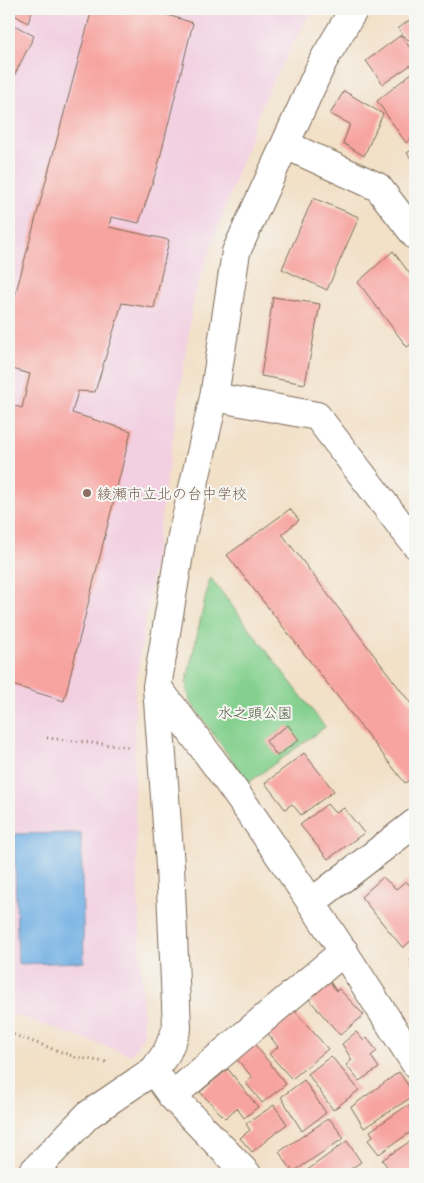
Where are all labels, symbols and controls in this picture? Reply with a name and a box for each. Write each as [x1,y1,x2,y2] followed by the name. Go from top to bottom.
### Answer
[97,483,247,504] place label: 綾瀬市立北の台中学校
[81,487,93,499] marker: 綾瀬市立北の台中学校
[217,702,293,723] park label: 水之頭公園

